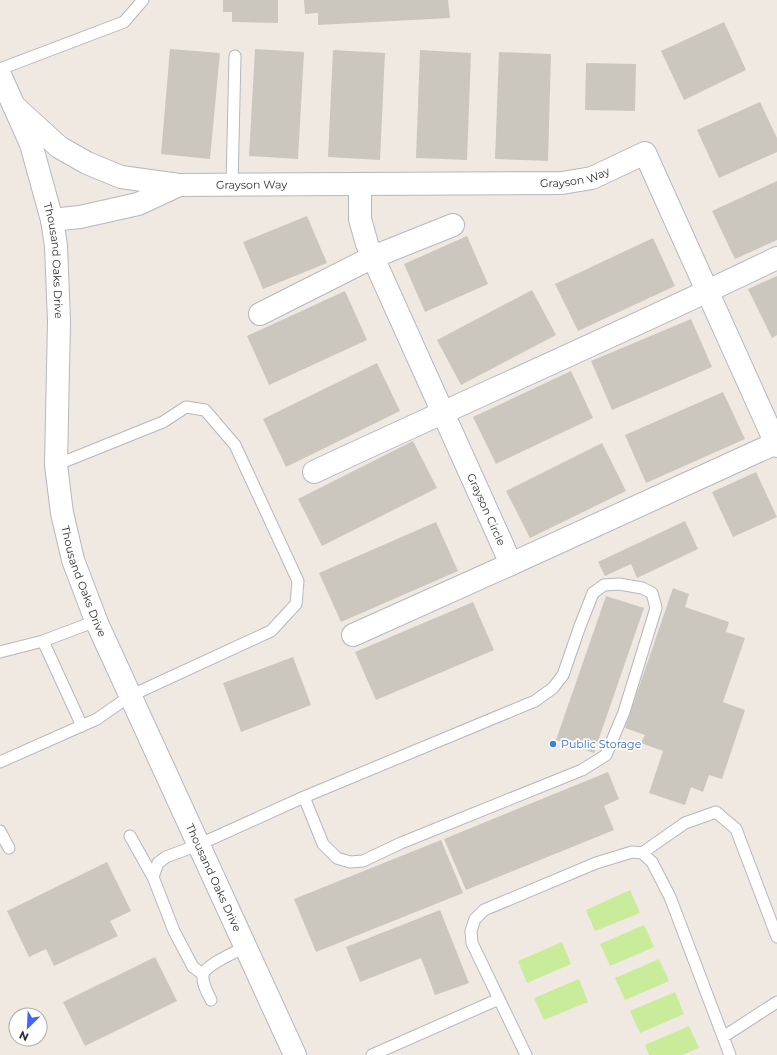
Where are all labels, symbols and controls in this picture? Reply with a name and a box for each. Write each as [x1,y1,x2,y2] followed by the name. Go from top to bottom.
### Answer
[540,164,612,190] street label: Grayson Way
[216,177,287,192] street label: Grayson Way
[40,201,66,319] street label: Thousand Oaks Drive
[464,471,509,548] street label: Grayson Circle
[58,524,110,639] street label: Thousand Oaks Drive
[561,737,642,751] place label: Public Storage
[548,739,558,749] marker: Public Storage
[183,821,245,934] street label: Thousand Oaks Drive
[8,1007,48,1047] north arrow
[17,1028,31,1044] text: N

